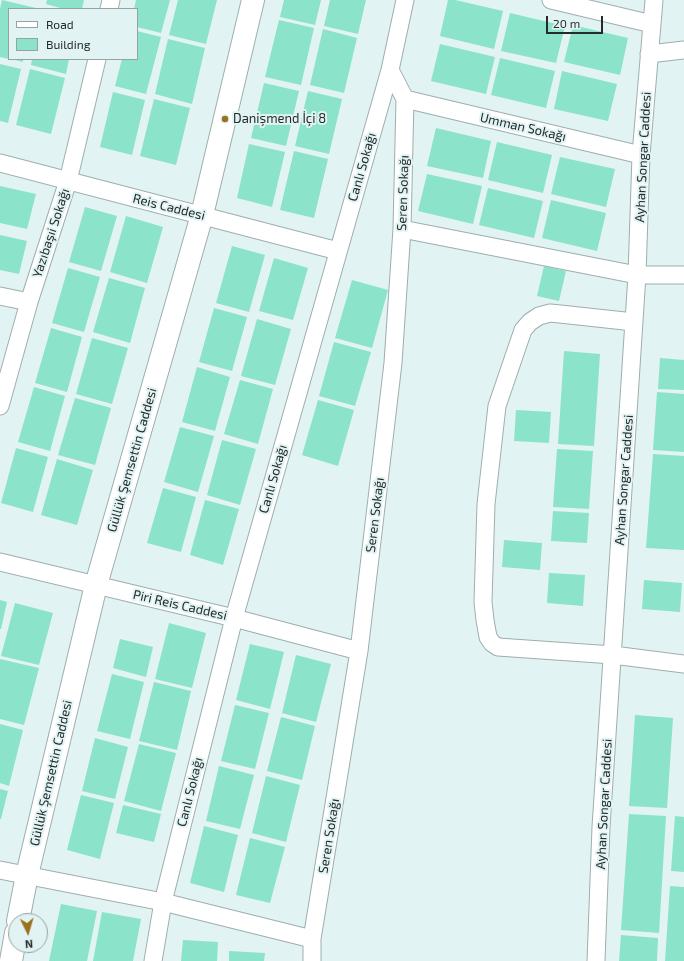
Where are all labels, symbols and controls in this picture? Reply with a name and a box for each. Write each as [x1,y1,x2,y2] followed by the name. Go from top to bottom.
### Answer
[8,8,138,60] legend
[548,8,605,34] scale bar
[553,16,580,30] text: 20 m
[46,17,74,31] text: Road
[46,37,90,51] text: Building
[632,91,654,223] street label: Ayhan Songar Caddesi
[478,110,568,144] street label: Umman Sokağı
[233,111,326,127] place label: Danişmend İçi 8
[220,114,230,124] marker: Danişmend İçi 8
[345,131,379,203] street label: Canlı Sokağı
[394,155,412,231] street label: Seren Sokağı
[29,186,73,280] street label: Yazıbaşıi Sokağı
[131,190,207,224] street label: Reis Caddesi
[104,386,160,534] street label: Güllük Şemsettin Caddesi
[612,414,636,546] street label: Ayhan Songar Caddesi
[256,443,290,515] street label: Canlı Sokağı
[363,476,387,554] street label: Seren Sokağı
[131,587,229,623] street label: Piri Reis Caddesi
[27,699,75,847] street label: Güllük Şemsettin Caddesi
[593,738,615,870] street label: Ayhan Songar Caddesi
[174,756,206,828] street label: Canlı Sokağı
[315,797,343,875] street label: Seren Sokağı
[8,913,48,953] north arrow
[24,938,34,951] text: N

